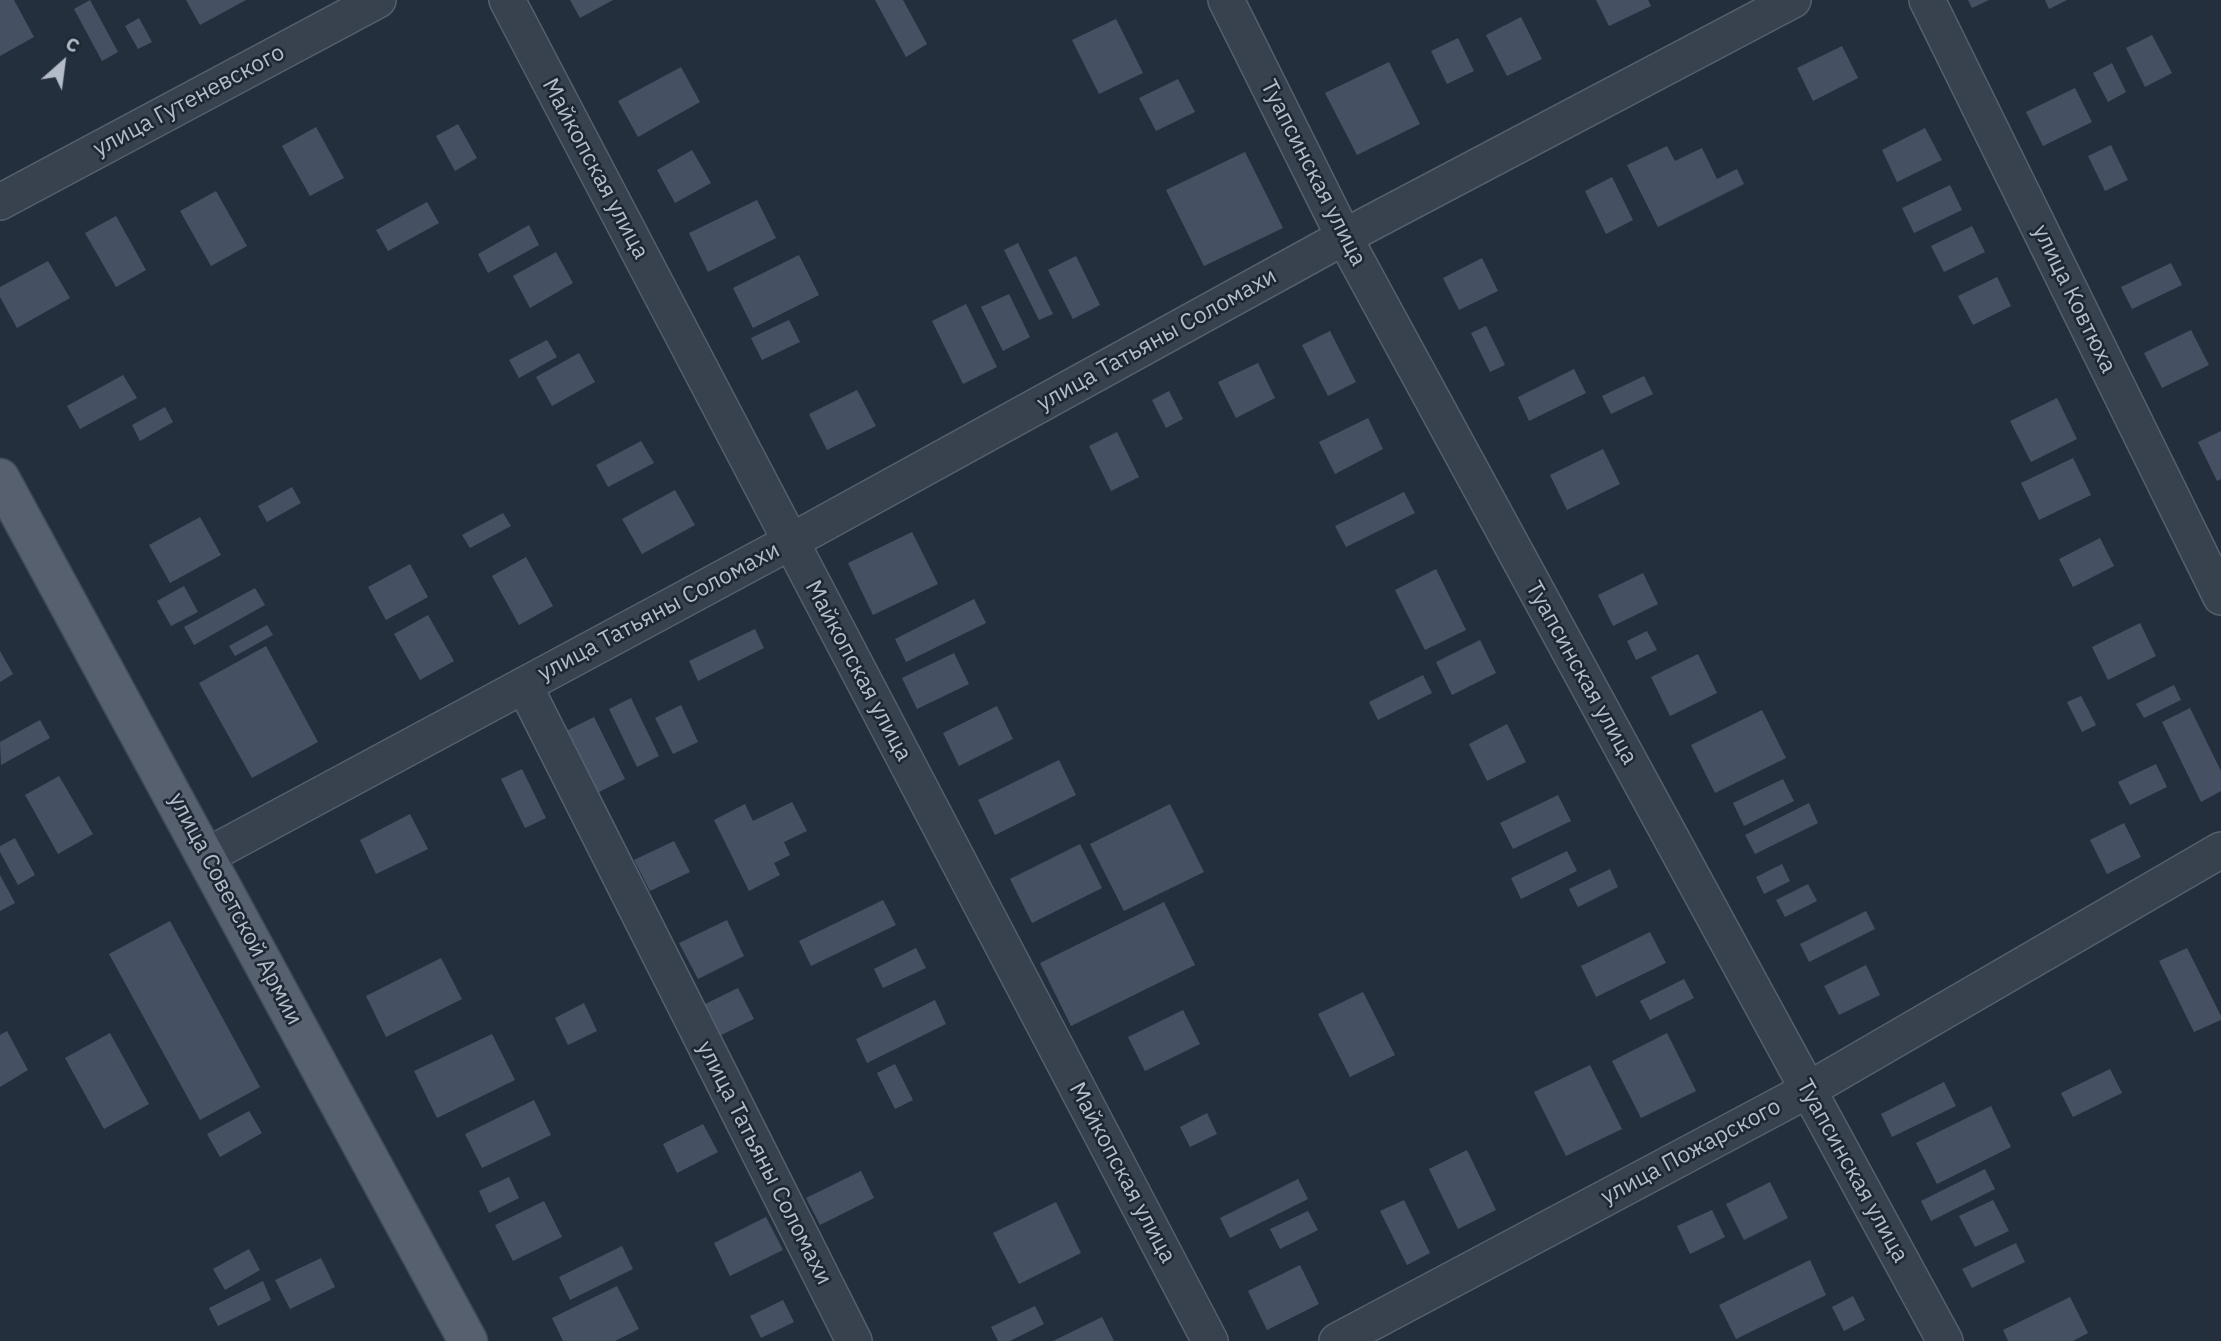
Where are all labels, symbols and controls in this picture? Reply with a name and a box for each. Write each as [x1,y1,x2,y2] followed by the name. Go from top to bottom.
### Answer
[28,28,98,98] north arrow
[62,31,84,58] text: С
[89,39,289,163] street label: улица Гутеневского
[536,74,654,264] street label: Майкопская улица
[1254,75,1372,271] street label: Туапсинская улица
[2026,220,2122,378] street label: улица Ковтюха
[1032,263,1282,417] street label: улица Татьяны Соломахи
[533,536,785,688] street label: улица Татьяны Соломахи
[799,576,917,766] street label: Майкопская улица
[1519,577,1643,769] street label: Туапсинская улица
[162,788,308,1030] street label: улица Советской Армии
[690,1037,838,1289] street label: улица Татьяны Соломахи
[1790,1075,1914,1267] street label: Туапсинская улица
[1063,1078,1181,1268] street label: Майкопская улица
[1596,1093,1786,1211] street label: улица Пожарского

